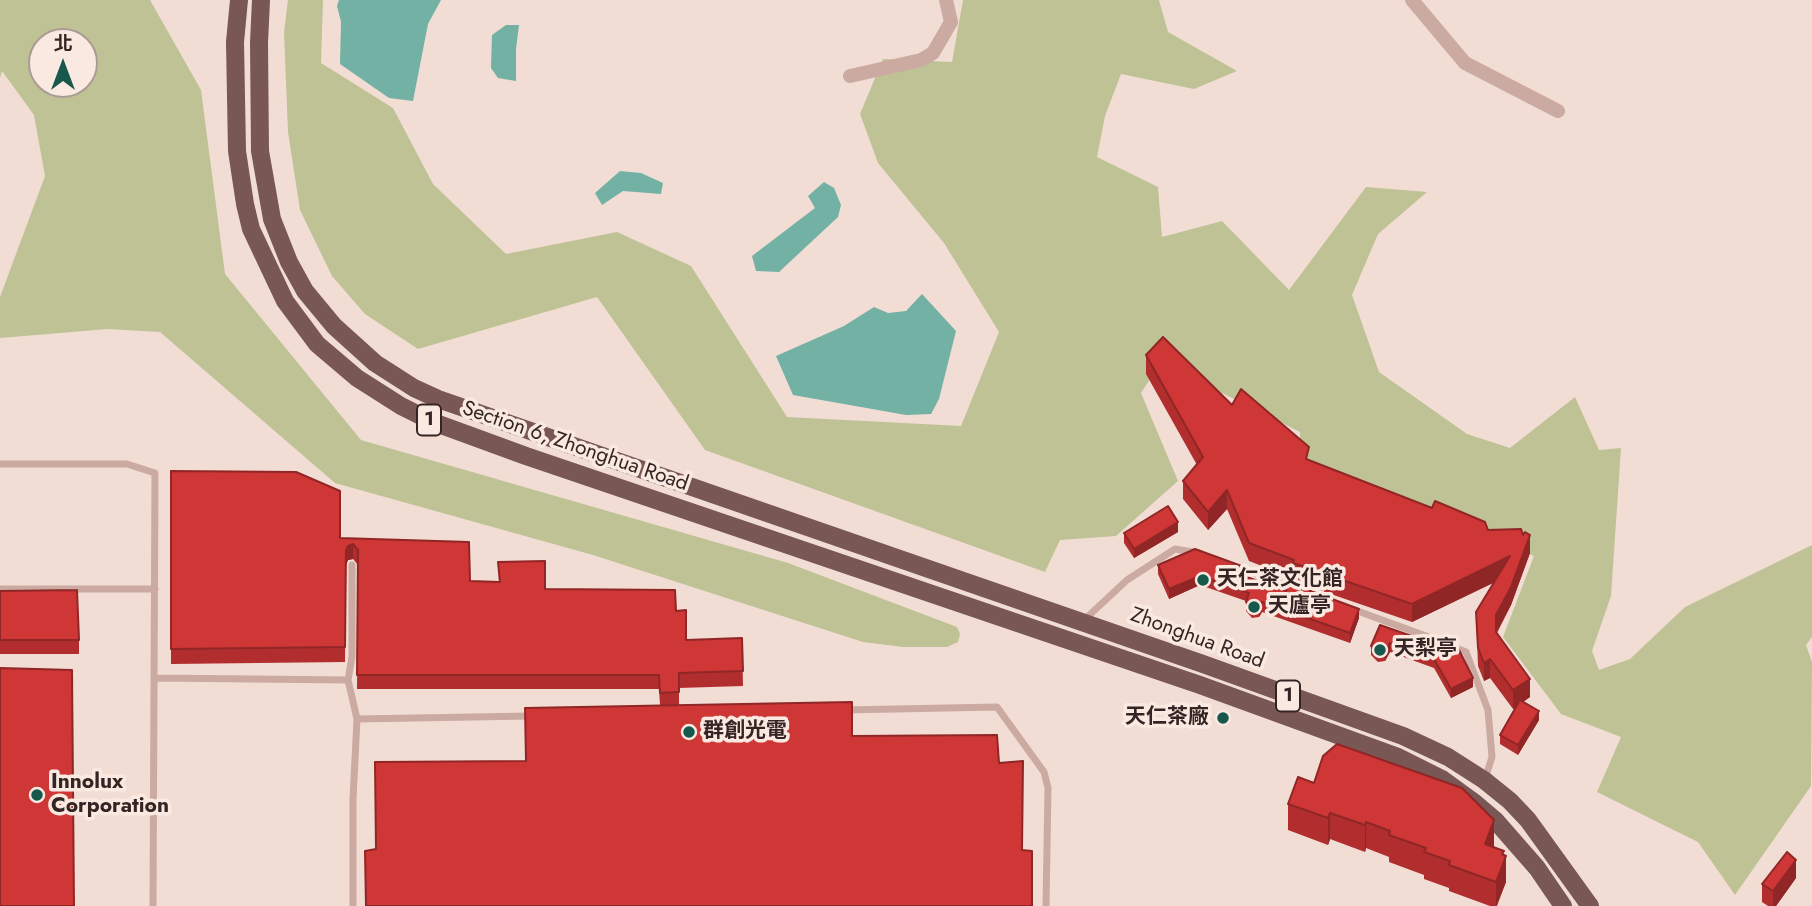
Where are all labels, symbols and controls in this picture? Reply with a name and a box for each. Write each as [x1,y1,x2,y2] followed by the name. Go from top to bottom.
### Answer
[28,28,98,98] north arrow
[53,30,73,57] text: 北
[459,396,691,498] street label: Section 6, Zhonghua Road
[417,404,441,436] road number: 1
[1217,567,1343,593] place label: 天仁茶文化館
[1195,572,1211,588] marker: 天仁茶文化館
[1268,594,1331,620] place label: 天廬亭
[1246,599,1262,615] marker: 天廬亭
[1127,603,1267,675] street label: Zhonghua Road
[1394,637,1457,663] place label: 天梨亭
[1372,642,1388,658] marker: 天梨亭
[1276,680,1300,712] road number: 1
[1125,705,1209,731] place label: 天仁茶廠
[1215,710,1231,726] marker: 天仁茶廠
[703,719,787,745] place label: 群創光電
[681,724,697,740] marker: 群創光電
[51,770,169,820] place label: Innolux Corporation
[29,787,45,803] marker: Innolux Corporation

